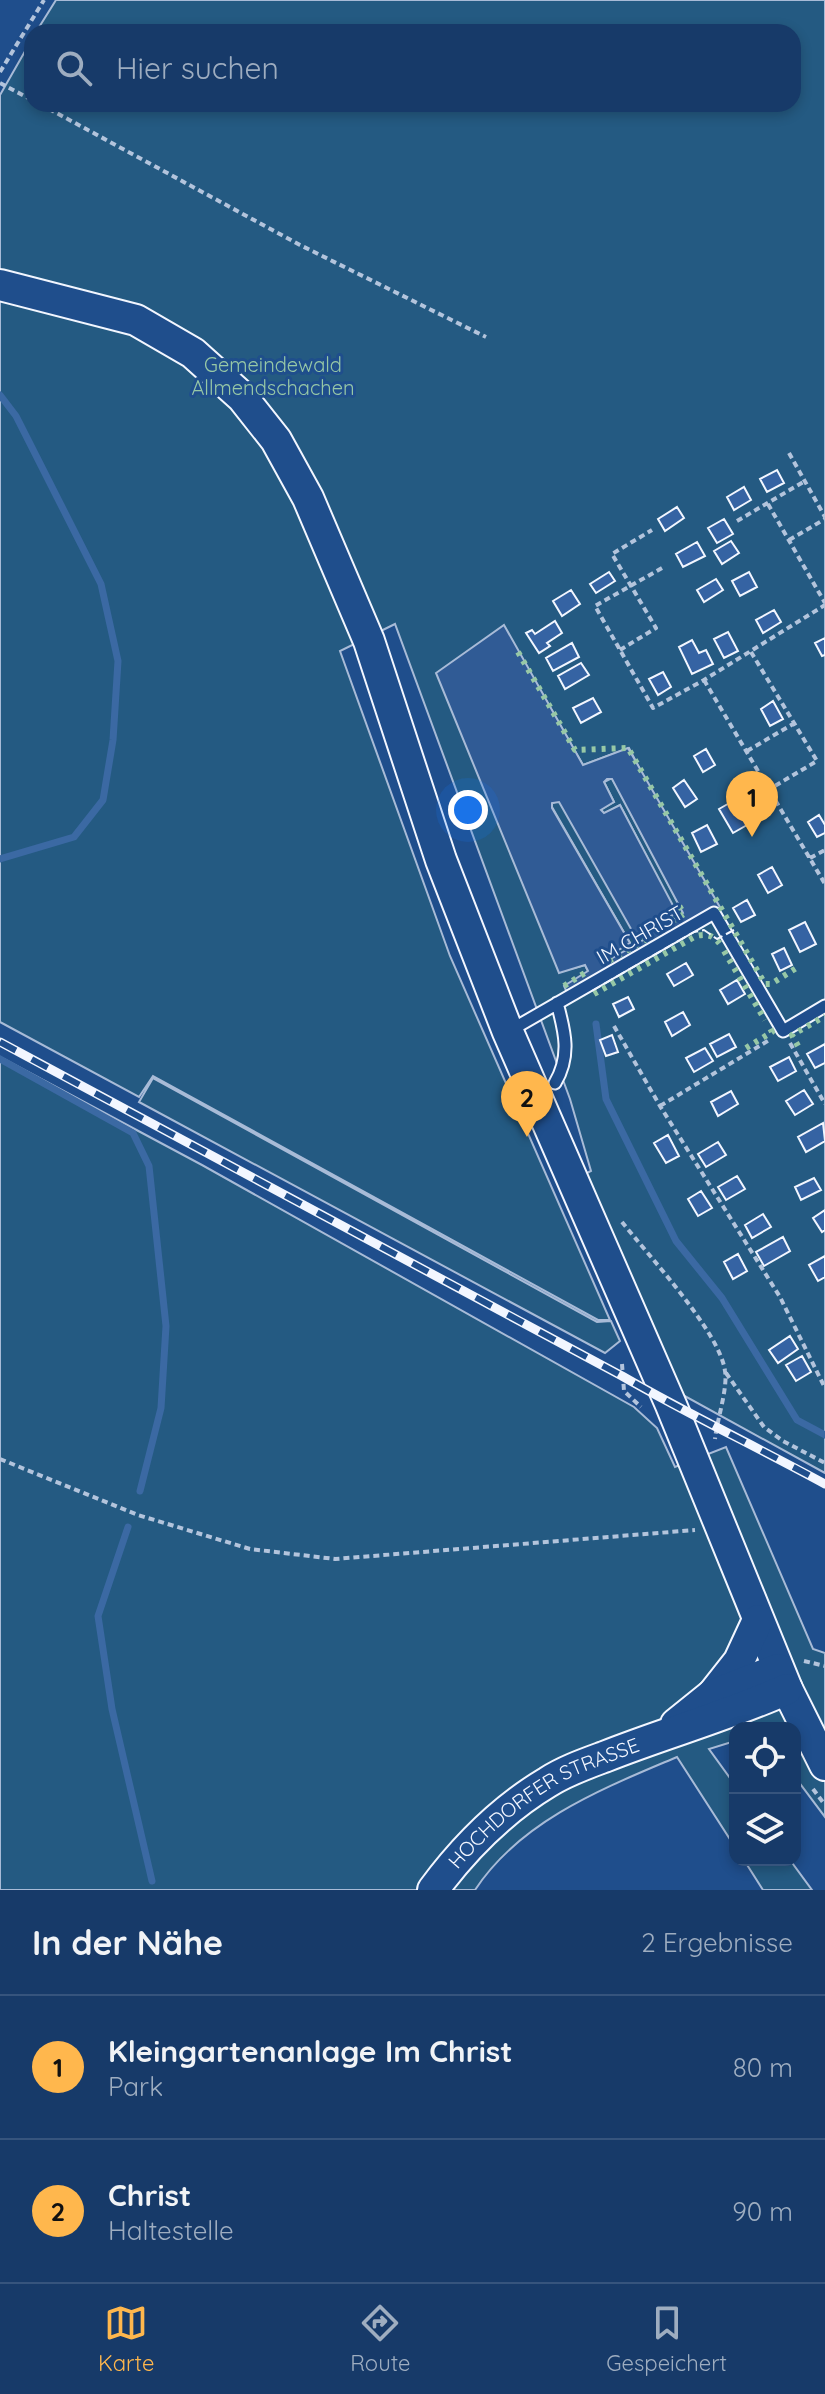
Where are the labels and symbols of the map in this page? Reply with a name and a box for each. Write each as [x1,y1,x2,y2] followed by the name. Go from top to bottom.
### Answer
[191,352,355,400] park label: Gemeindewald Allmendschachen
[726,771,778,837] pin: 1
[448,790,488,830] your location
[592,900,688,969] street label: IM CHRIST
[501,1071,553,1137] pin: 2
[443,1732,642,1873] street label: HOCHDORFER STRASSE

